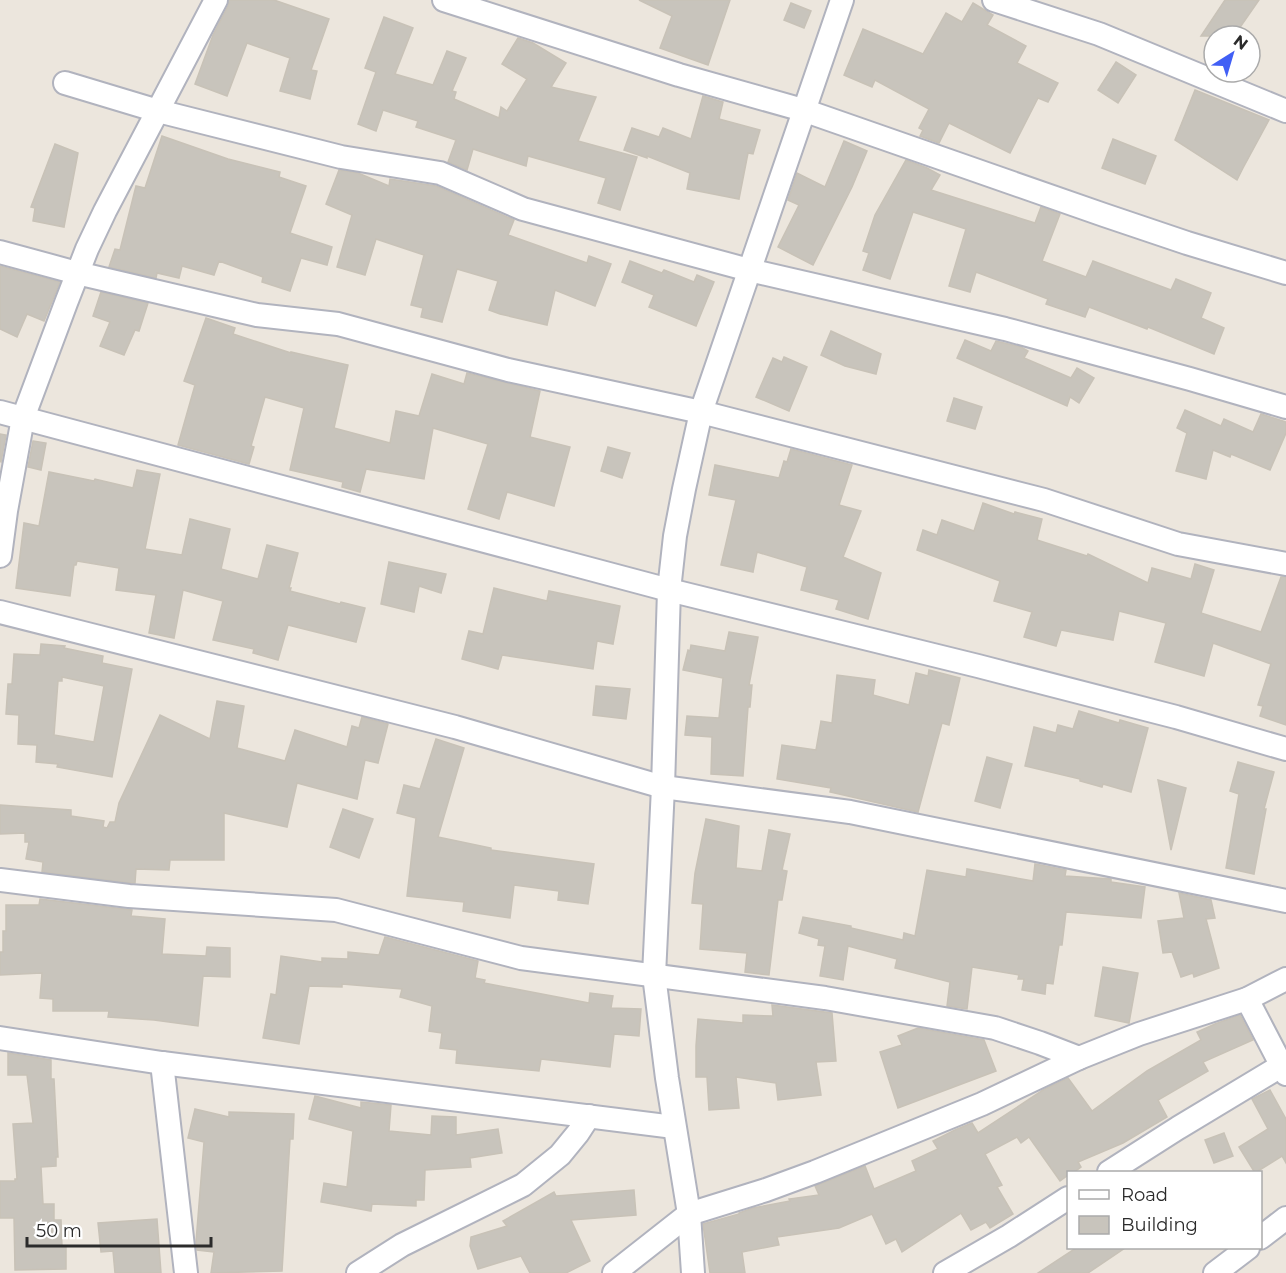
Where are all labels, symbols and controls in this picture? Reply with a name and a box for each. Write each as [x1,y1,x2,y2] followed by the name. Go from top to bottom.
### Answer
[1202,24,1262,84] north arrow
[1230,31,1252,54] text: N
[1067,1171,1262,1249] legend
[1121,1184,1168,1206] text: Road
[27,1210,212,1248] scale bar
[1121,1214,1198,1236] text: Building
[36,1220,82,1242] text: 50 m

